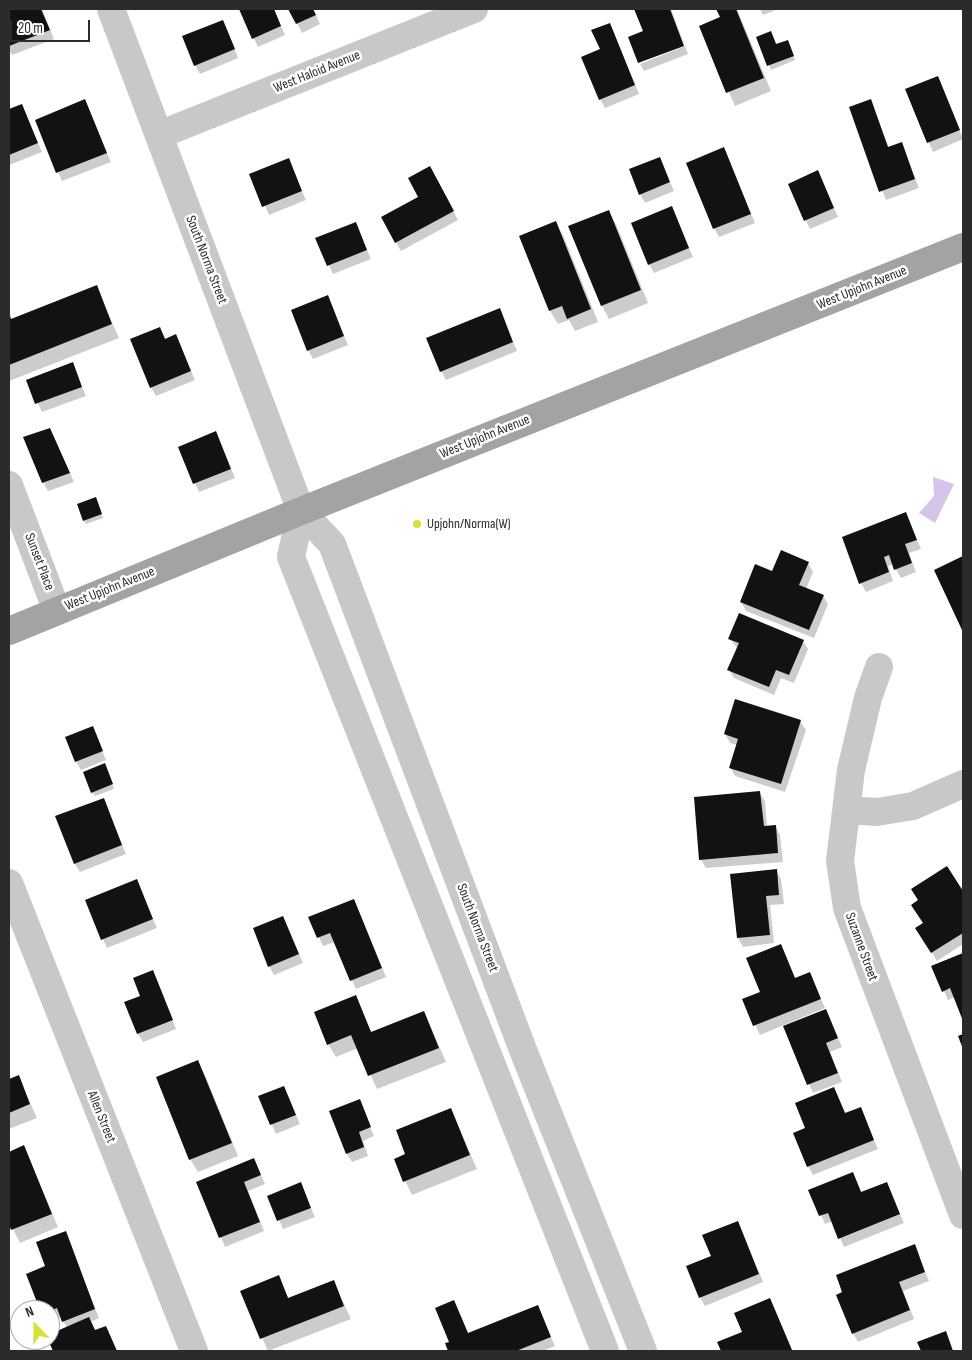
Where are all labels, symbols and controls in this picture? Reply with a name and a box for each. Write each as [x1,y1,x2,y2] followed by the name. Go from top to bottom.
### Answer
[12,10,92,42] scale bar
[18,19,43,38] text: 20 m
[271,47,363,97] street label: West Haloid Avenue
[181,213,231,307] street label: South Norma Street
[815,262,909,314] street label: West Upjohn Avenue
[438,411,532,463] street label: West Upjohn Avenue
[427,516,511,532] place label: Upjohn/Norma(W)
[411,518,423,530] marker: Upjohn/Norma(W)
[20,531,58,593] street label: Sunset Place
[63,563,157,615] street label: West Upjohn Avenue
[452,881,502,975] street label: South Norma Street
[841,910,881,984] street label: Suzanne Street
[83,1088,119,1146] street label: Allen Street
[10,1300,60,1350] north arrow
[23,1302,36,1321] text: N

